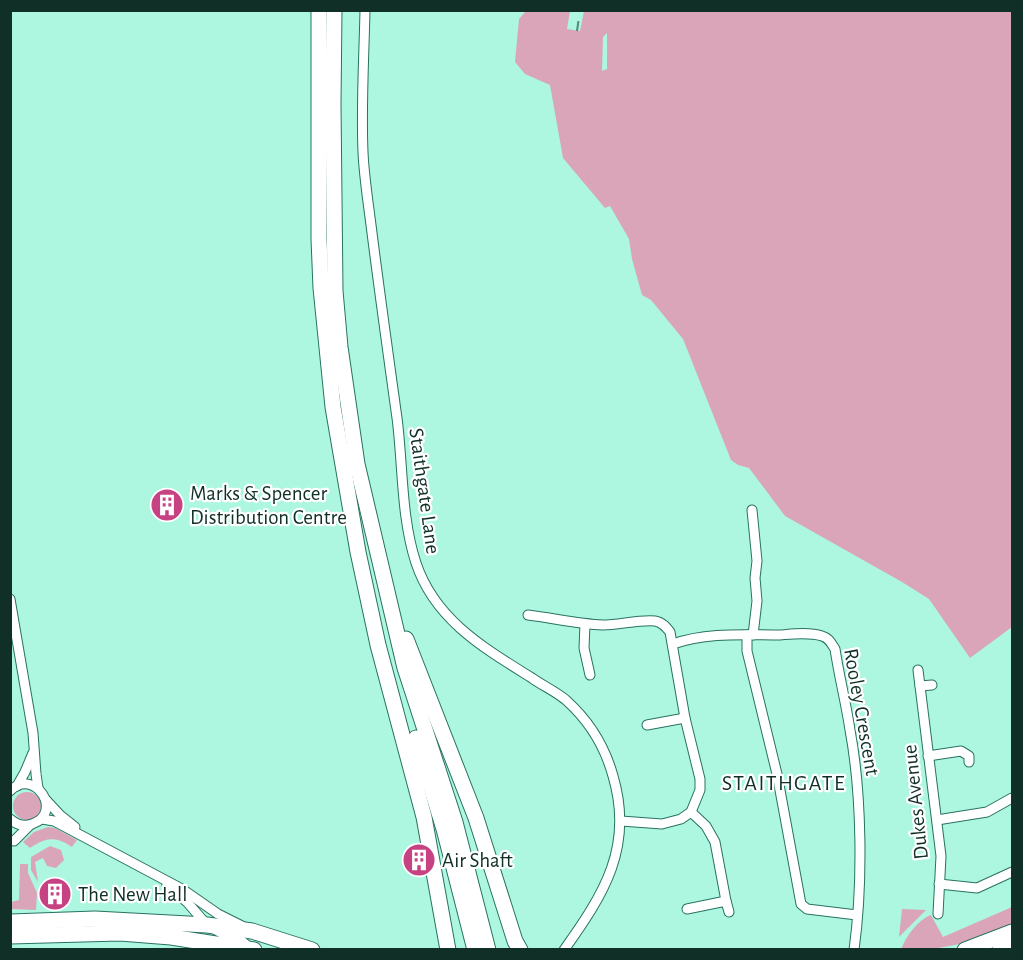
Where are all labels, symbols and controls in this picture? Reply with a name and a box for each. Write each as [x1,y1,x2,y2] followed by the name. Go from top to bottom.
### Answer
[405,427,444,555] street label: Staithgate Lane
[190,483,347,528] place label: Marks & Spencer Distribution Centre
[149,487,185,523] building icon: Marks & Spencer Distribution Centre
[840,647,883,778] street label: Rooley Crescent
[899,743,932,861] street label: Dukes Avenue
[722,772,846,794] district label: STAITHGATE
[401,842,437,878] building icon: Air Shaft
[442,850,513,871] place label: Air Shaft
[37,876,73,912] building icon: The New Hall
[78,884,187,905] place label: The New Hall

